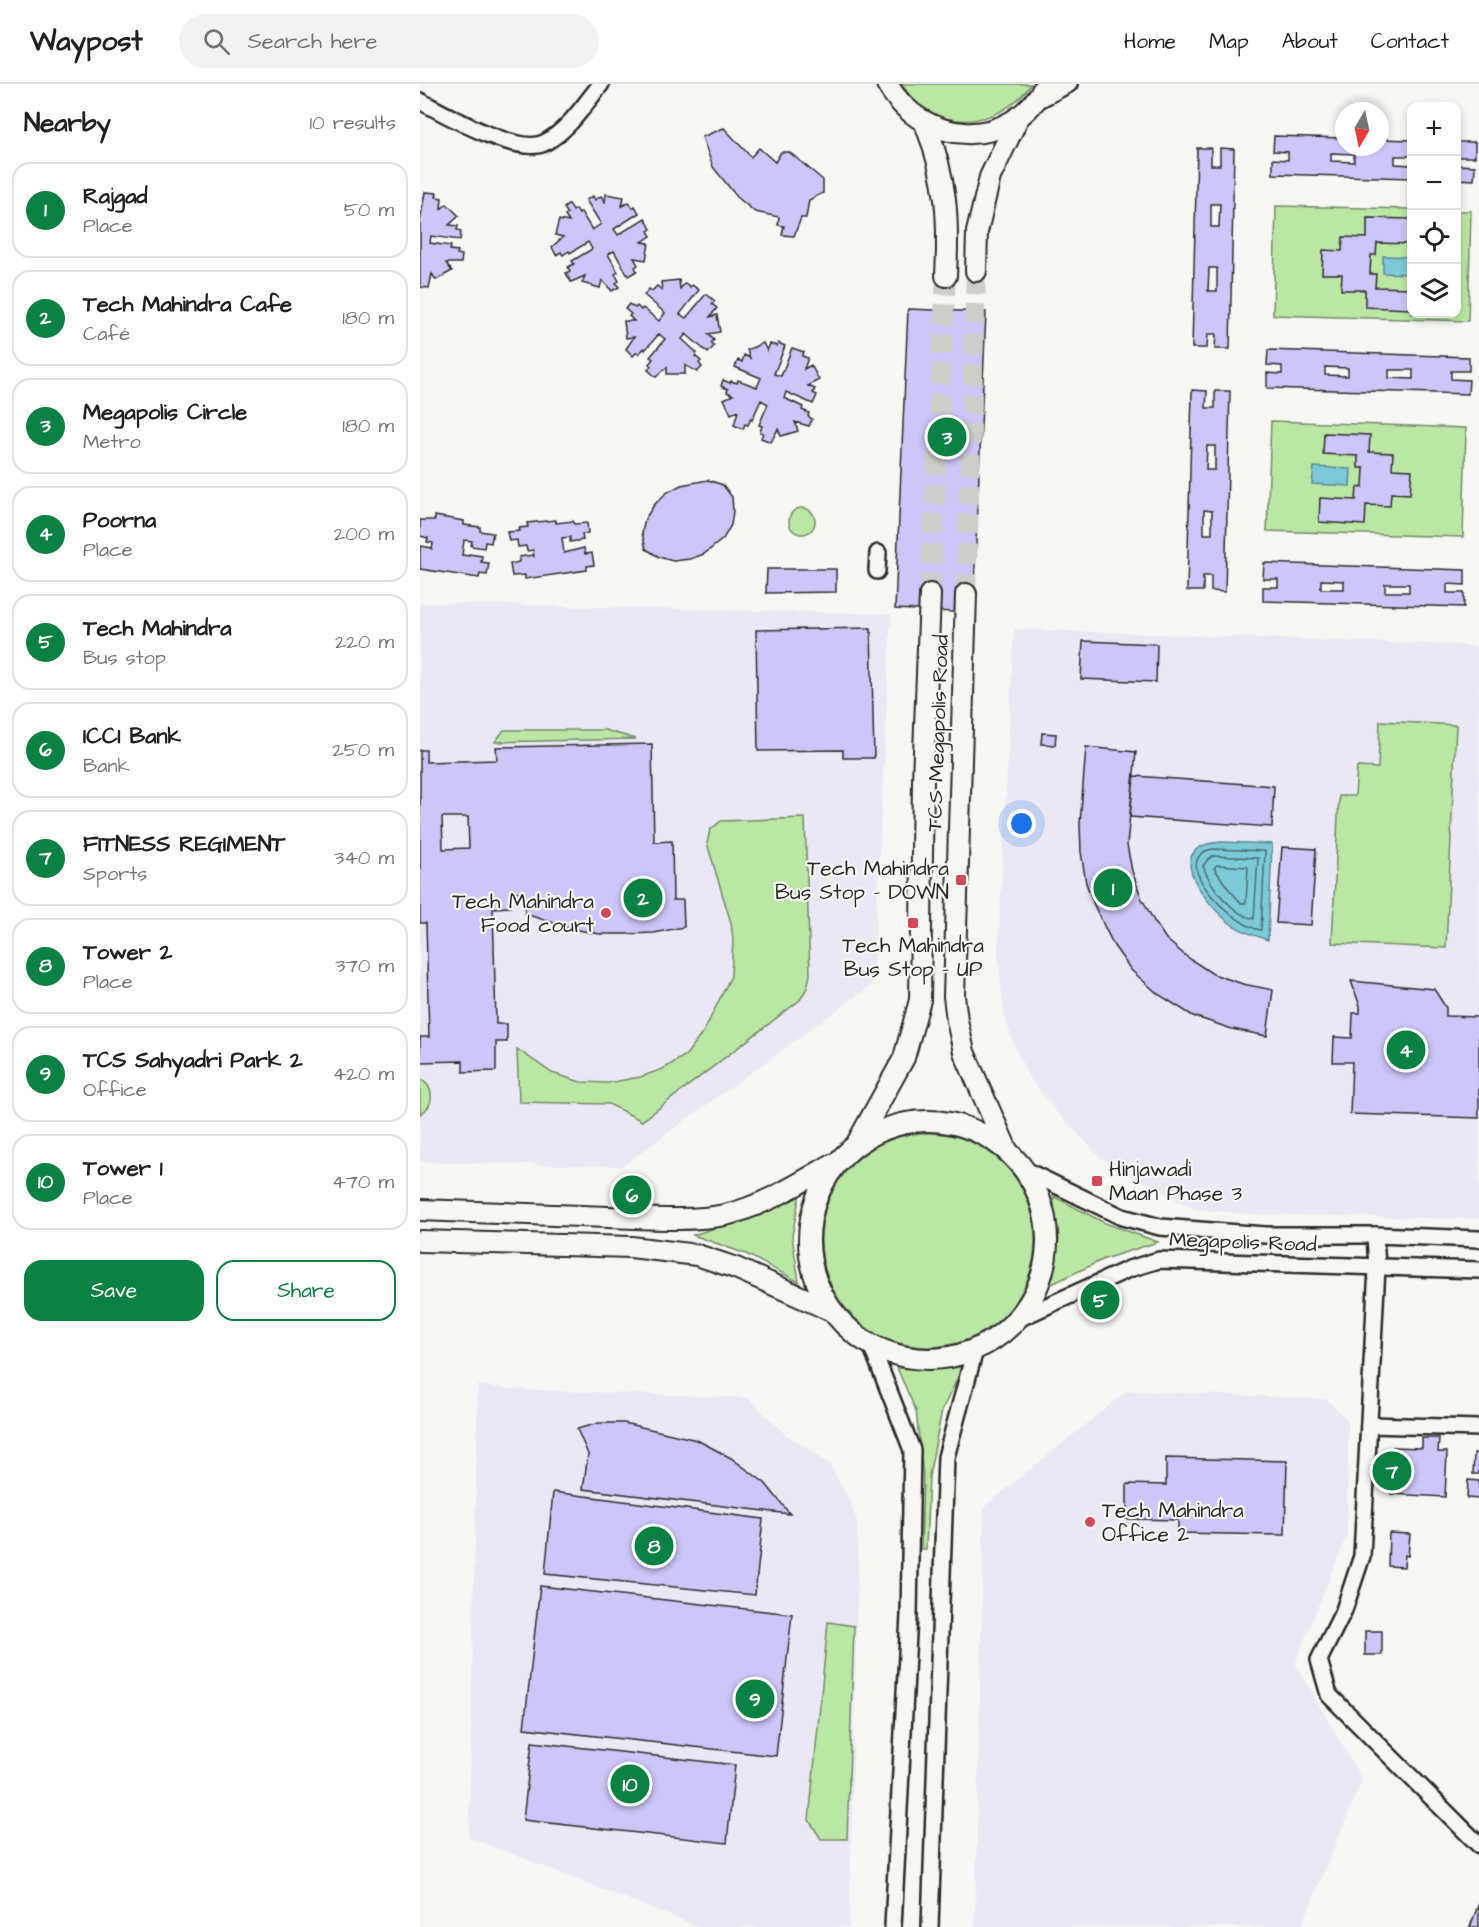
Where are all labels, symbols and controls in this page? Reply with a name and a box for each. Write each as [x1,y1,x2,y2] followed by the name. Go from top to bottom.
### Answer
[179,14,599,68] search box
[30,22,143,61] text: Waypost
[200,25,233,58] icon: search
[248,26,378,57] text: Search here
[1124,27,1176,56] text: Home
[1209,27,1249,56] text: Map
[1282,27,1338,56] text: About
[1371,27,1449,56] text: Contact
[1335,102,1389,156] north arrow
[1407,102,1461,318] map controls
[1407,102,1461,156] button: +
[24,105,111,141] text: Nearby
[309,109,396,137] text: 10 results
[1407,156,1461,210] button: −
[83,181,148,212] text: Rajgad
[44,196,47,224] text: 1
[344,196,394,224] text: 50 m
[1407,210,1461,264] button: locate
[83,212,133,240] text: Place
[1407,264,1461,318] button: layers
[83,289,292,320] text: Tech Mahindra Cafe
[40,304,51,332] text: 2
[342,304,394,332] text: 180 m
[83,320,130,348] text: Café
[83,397,247,428] text: Megapolis Circle
[40,412,51,440] text: 3
[342,412,394,440] text: 180 m
[928,414,966,460] pin: 3
[83,428,141,456] text: Metro
[83,505,156,536] text: Poorna
[39,520,52,548] text: 4
[334,520,394,548] text: 200 m
[83,536,133,564] text: Place
[83,613,231,644] text: Tech Mahindra
[38,628,53,656] text: 5
[335,628,394,656] text: 220 m
[920,634,958,832] street label: TCS Megapolis Road
[83,644,166,672] text: Bus stop
[83,721,181,752] text: ICCI Bank
[39,736,52,764] text: 6
[332,736,394,764] text: 250 m
[83,752,130,780] text: Bank
[1007,809,1036,838] your location
[83,829,285,860] text: FITNESS REGIMENT
[39,844,52,872] text: 7
[334,844,394,872] text: 340 m
[775,854,949,908] place label: Tech Mahindra Bus Stop - DOWN
[83,860,147,888] text: Sports
[1094,866,1132,910] pin: 1
[954,873,968,887] marker: Tech Mahindra Bus Stop - DOWN
[624,876,662,920] pin: 2
[452,887,595,940] place label: Tech Mahindra Food court
[599,906,613,920] marker: Tech Mahindra Food court
[906,916,920,930] marker: Tech Mahindra Bus Stop - UP
[842,931,984,985] place label: Tech Mahindra Bus Stop - UP
[83,937,172,968] text: Tower 2
[39,952,52,980] text: 8
[335,952,394,980] text: 370 m
[83,968,133,996] text: Place
[1386,1028,1426,1072] pin: 4
[83,1045,303,1076] text: TCS Sahyadri Park 2
[40,1060,51,1088] text: 9
[333,1060,394,1088] text: 420 m
[83,1076,147,1104] text: Office
[83,1153,163,1184] text: Tower 1
[1109,1155,1242,1208] place label: Hinjawadi Maan Phase 3
[38,1168,53,1196] text: 10
[332,1168,394,1196] text: 470 m
[612,1172,652,1218] pin: 6
[1090,1174,1104,1188] marker: Hinjawadi Maan Phase 3
[83,1184,133,1212] text: Place
[1169,1225,1317,1261] street label: Megapolis Road
[24,1260,204,1321] button: Save
[216,1260,396,1321] button: Share
[1080,1278,1120,1322] pin: 5
[1372,1448,1412,1494] pin: 7
[1102,1496,1244,1549] place label: Tech Mahindra Office 2
[1083,1515,1097,1529] marker: Tech Mahindra Office 2
[634,1524,674,1568] pin: 8
[736,1676,774,1722] pin: 9
[610,1762,650,1806] pin: 10

